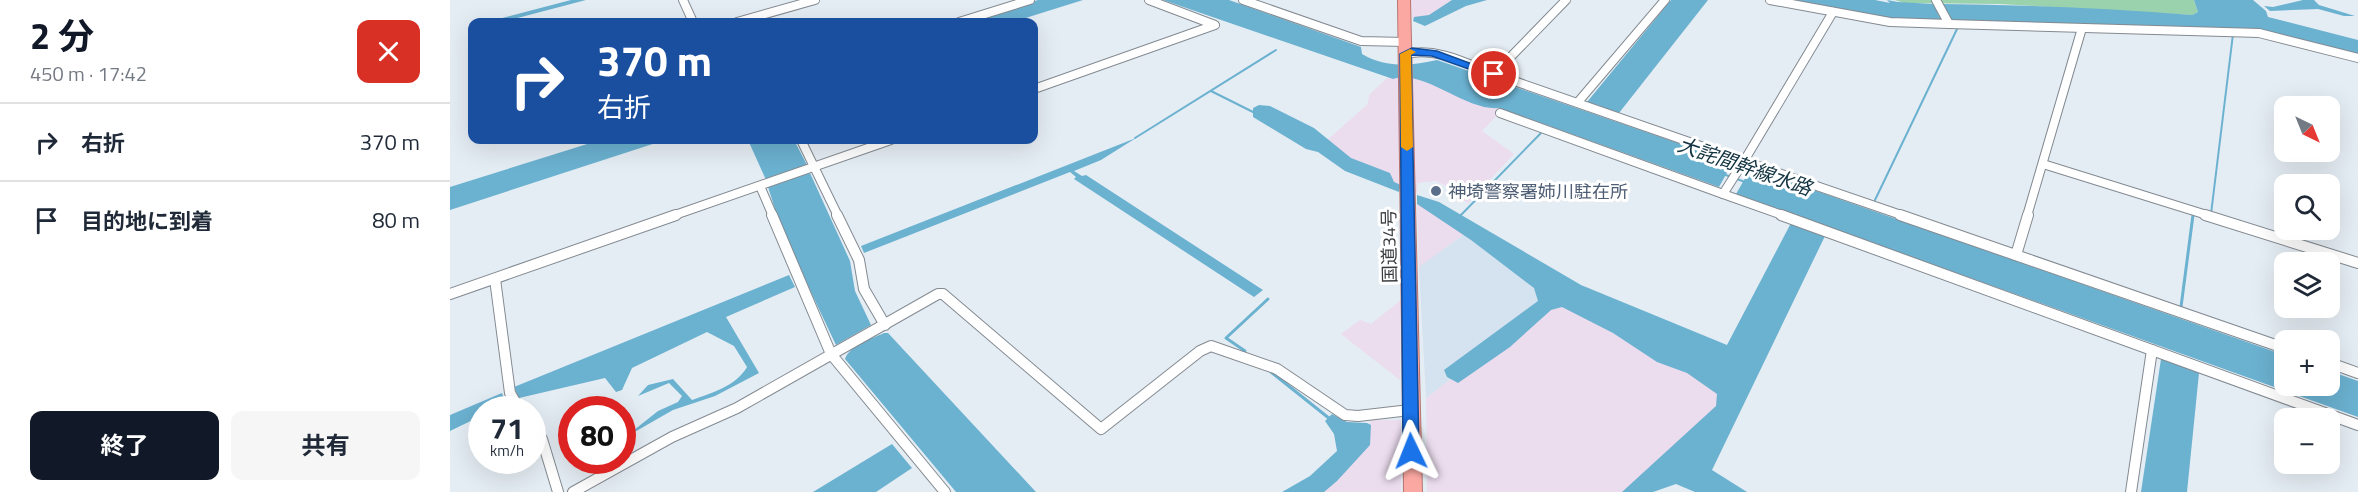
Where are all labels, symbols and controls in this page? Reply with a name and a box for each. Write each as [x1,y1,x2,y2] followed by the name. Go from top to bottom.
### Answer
[30,8,94,63] text: 2 分
[357,20,420,83] button: close
[597,28,712,92] text: 370 m
[498,42,576,120] icon: right
[1468,48,1519,99] pin
[1477,57,1510,90] icon: arrive
[30,58,147,89] text: 450 m · 17:42
[597,86,651,127] text: 右折
[2274,96,2340,162] north arrow
[2274,96,2340,474] map controls
[360,125,420,159] text: 370 m
[30,126,63,159] icon: right
[81,126,125,160] text: 右折
[1674,129,1818,204] water label: 大詫間幹線水路
[2274,174,2340,240] button: search
[1448,178,1628,205] place label: 神埼警察署姉川駐在所
[1429,184,1443,198] marker: 神埼警察署姉川駐在所
[372,203,420,237] text: 80 m
[30,204,63,237] icon: arrive
[81,204,213,238] text: 目的地に到着
[1375,209,1403,283] street label: 国道34号
[2274,252,2340,318] button: layers
[2274,330,2340,396] button: +
[558,396,636,474] speed limit sign: 80
[490,405,524,451] text: 71
[2274,408,2340,474] button: −
[30,411,219,480] button: 終了
[231,411,420,480] button: 共有
[1379,419,1443,483] position arrow
[490,439,524,462] text: km/h

